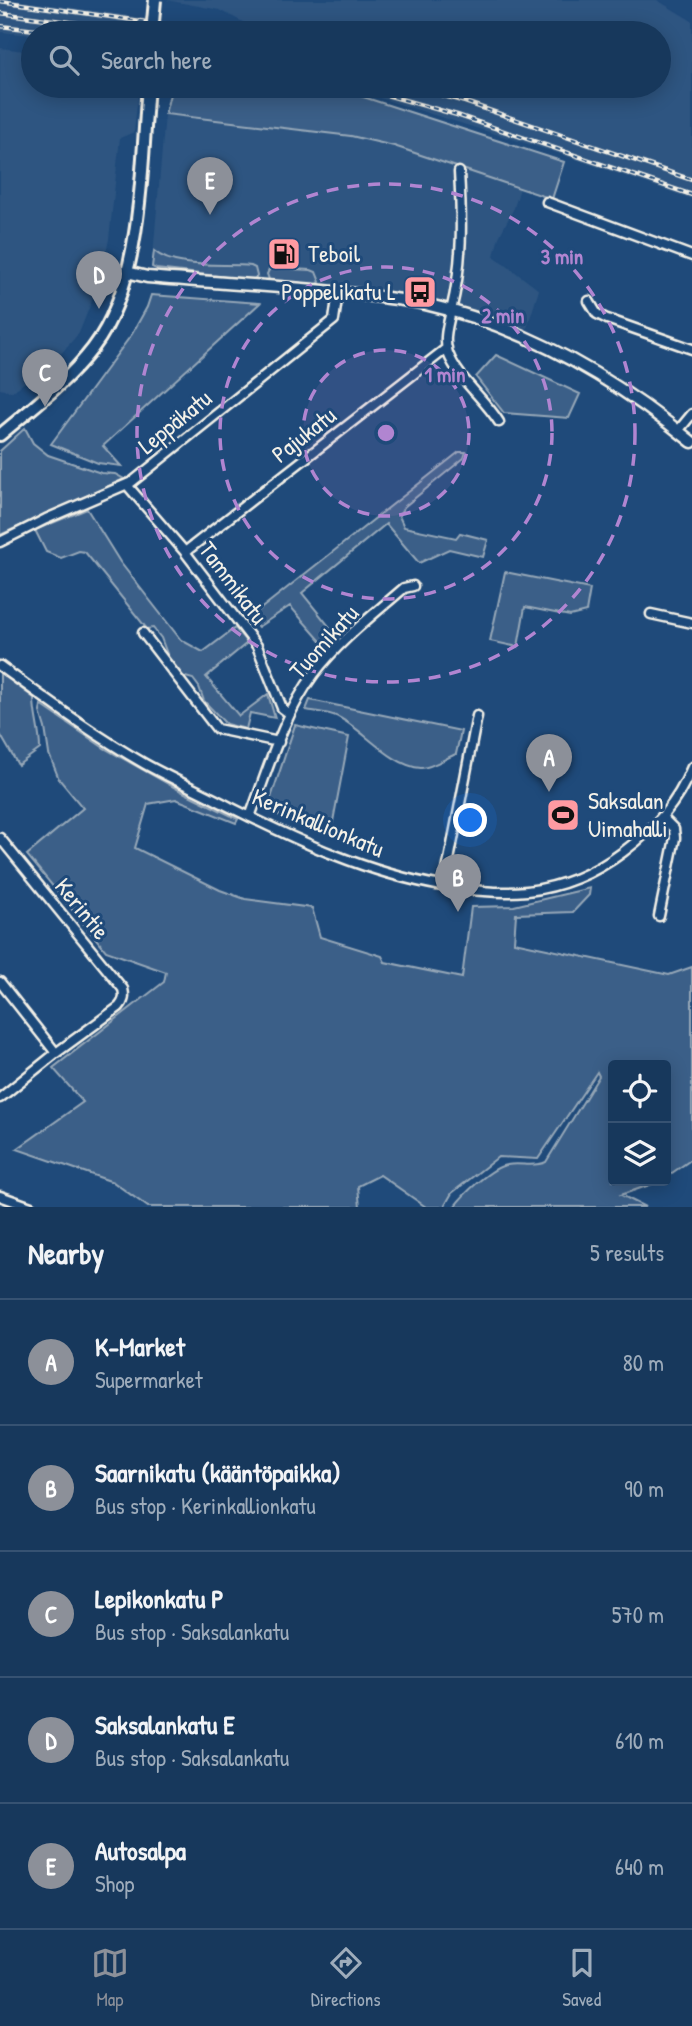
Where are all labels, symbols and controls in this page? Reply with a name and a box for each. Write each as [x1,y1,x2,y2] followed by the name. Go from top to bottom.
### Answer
[21,21,671,98] search box
[45,41,83,79] icon: search
[101,42,212,77] text: Search here
[187,157,233,215] pin: E
[265,235,303,273] fuel station icon: Teboil
[308,237,361,269] place label: Teboil
[541,242,583,271] text: 3 min
[76,251,122,309] pin: D
[401,273,439,311] bus stop icon: Poppelikatu L
[281,275,396,307] place label: Poppelikatu L
[481,301,525,330] text: 2 min
[22,349,68,407] pin: C
[425,360,465,389] text: 1 min
[131,382,218,461] street label: Leppäkatu
[265,399,342,469] street label: Pajukatu
[374,421,398,445] centre of rings
[192,534,276,631] street label: Tammikatu
[281,597,365,685] street label: Tuomikatu
[526,734,572,792] pin: A
[248,780,390,864] street label: Kerinkallionkatu
[588,784,668,844] place label: Saksalan Uimahalli
[544,796,582,834] sports icon: Saksalan Uimahalli
[453,803,487,837] your location
[435,854,481,912] pin: B
[48,871,118,946] street label: Kerintie
[608,1060,671,1186] map controls
[608,1060,671,1123] button: locate
[608,1123,671,1186] button: layers
[28,1233,104,1273] text: Nearby
[590,1237,664,1268] text: 5 results
[95,1329,185,1364] text: K-Market
[45,1347,57,1378] text: A
[623,1347,664,1378] text: 80 m
[95,1364,203,1395] text: Supermarket
[95,1455,341,1490] text: Saarnikatu (kääntöpaikka)
[45,1473,57,1504] text: B
[624,1473,664,1504] text: 90 m
[95,1490,316,1521] text: Bus stop · Kerinkallionkatu
[95,1581,224,1616] text: Lepikonkatu P
[45,1599,57,1630] text: C
[612,1599,664,1630] text: 570 m
[95,1616,289,1647] text: Bus stop · Saksalankatu
[95,1707,235,1742] text: Saksalankatu E
[46,1725,56,1756] text: D
[615,1725,664,1756] text: 610 m
[95,1742,289,1773] text: Bus stop · Saksalankatu
[95,1833,186,1868] text: Autosalpa
[46,1851,56,1882] text: E
[615,1851,664,1882] text: 640 m
[95,1868,134,1899] text: Shop
[91,1944,129,2012] tab: Map
[311,1944,381,2012] tab: Directions
[562,1944,601,2012] tab: Saved

